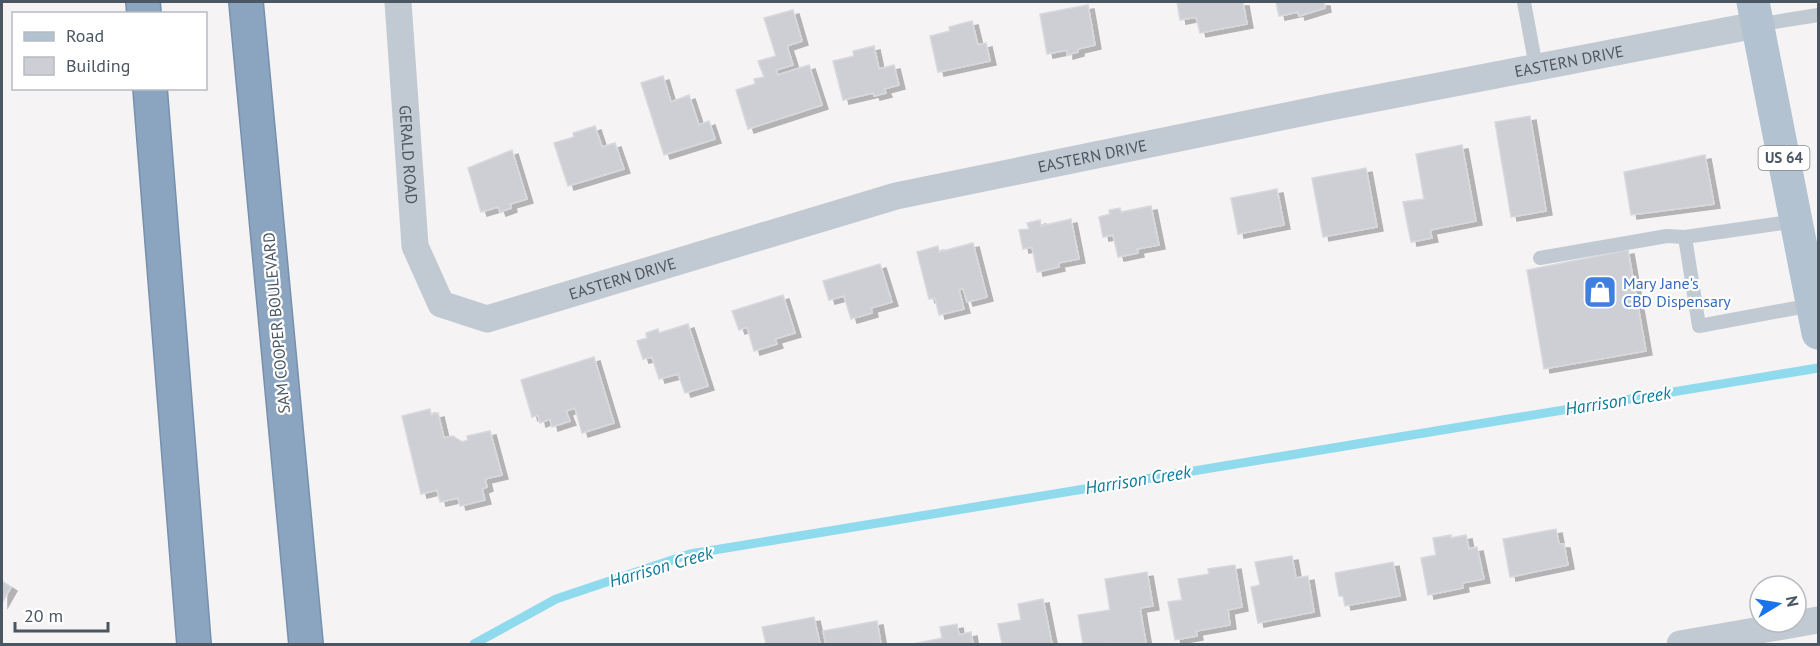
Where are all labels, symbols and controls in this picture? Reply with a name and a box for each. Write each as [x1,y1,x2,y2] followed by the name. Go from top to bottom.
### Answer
[12,12,207,90] legend
[66,24,104,47] text: Road
[1513,41,1625,81] street label: EASTERN DRIVE
[66,54,130,77] text: Building
[395,105,422,205] street label: GERALD ROAD
[1036,135,1149,177] street label: EASTERN DRIVE
[1758,146,1810,170] road number: US 64
[258,231,294,415] street label: SAM COOPER BOULEVARD
[567,253,678,304] street label: EASTERN DRIVE
[1623,273,1731,311] place label: Mary Jane's CBD Dispensary
[1582,274,1618,310] shop icon: Mary Jane's CBD Dispensary
[1563,381,1673,420] water label: Harrison Creek
[1083,460,1193,499] water label: Harrison Creek
[606,540,716,592] water label: Harrison Creek
[1748,574,1808,634] north arrow
[1782,594,1804,608] text: N
[15,595,108,633] scale bar
[24,604,63,627] text: 20 m

